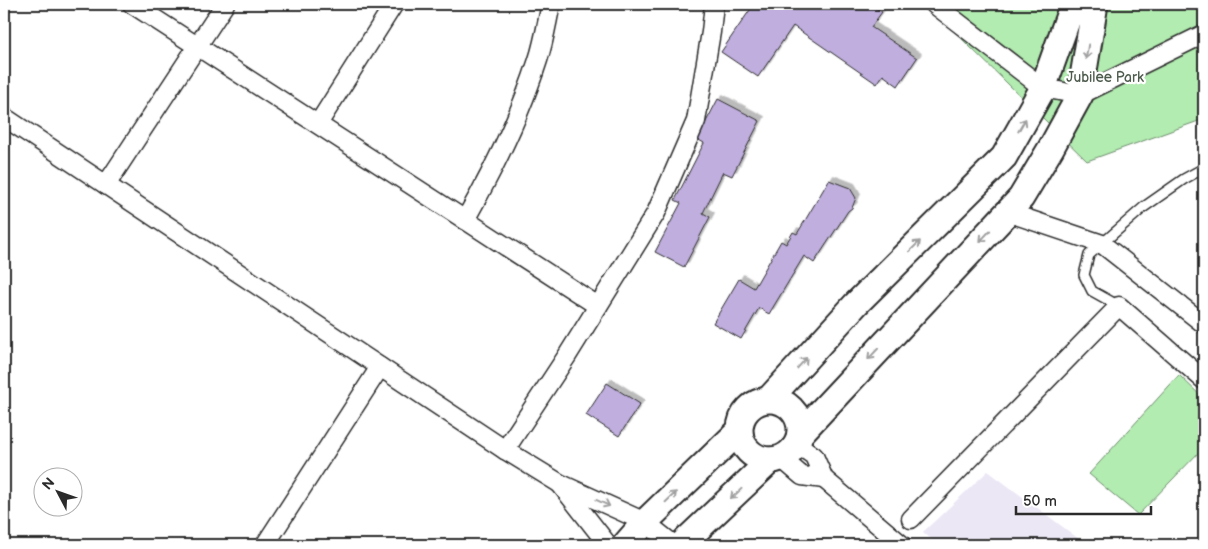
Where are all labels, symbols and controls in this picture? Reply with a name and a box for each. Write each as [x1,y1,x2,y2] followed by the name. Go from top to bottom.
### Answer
[1082,43,1092,59] one-way arrow
[1066,69,1144,86] park label: Jubilee Park
[1017,118,1027,133] one-way arrow
[979,230,991,243] one-way arrow
[908,240,921,252] one-way arrow
[868,348,879,361] one-way arrow
[796,357,808,370] one-way arrow
[32,466,82,516] north arrow
[39,474,58,493] text: N
[1016,484,1150,516] scale bar
[729,488,742,500] one-way arrow
[665,491,677,504] one-way arrow
[1023,492,1057,511] text: 50 m
[595,499,610,508] one-way arrow

